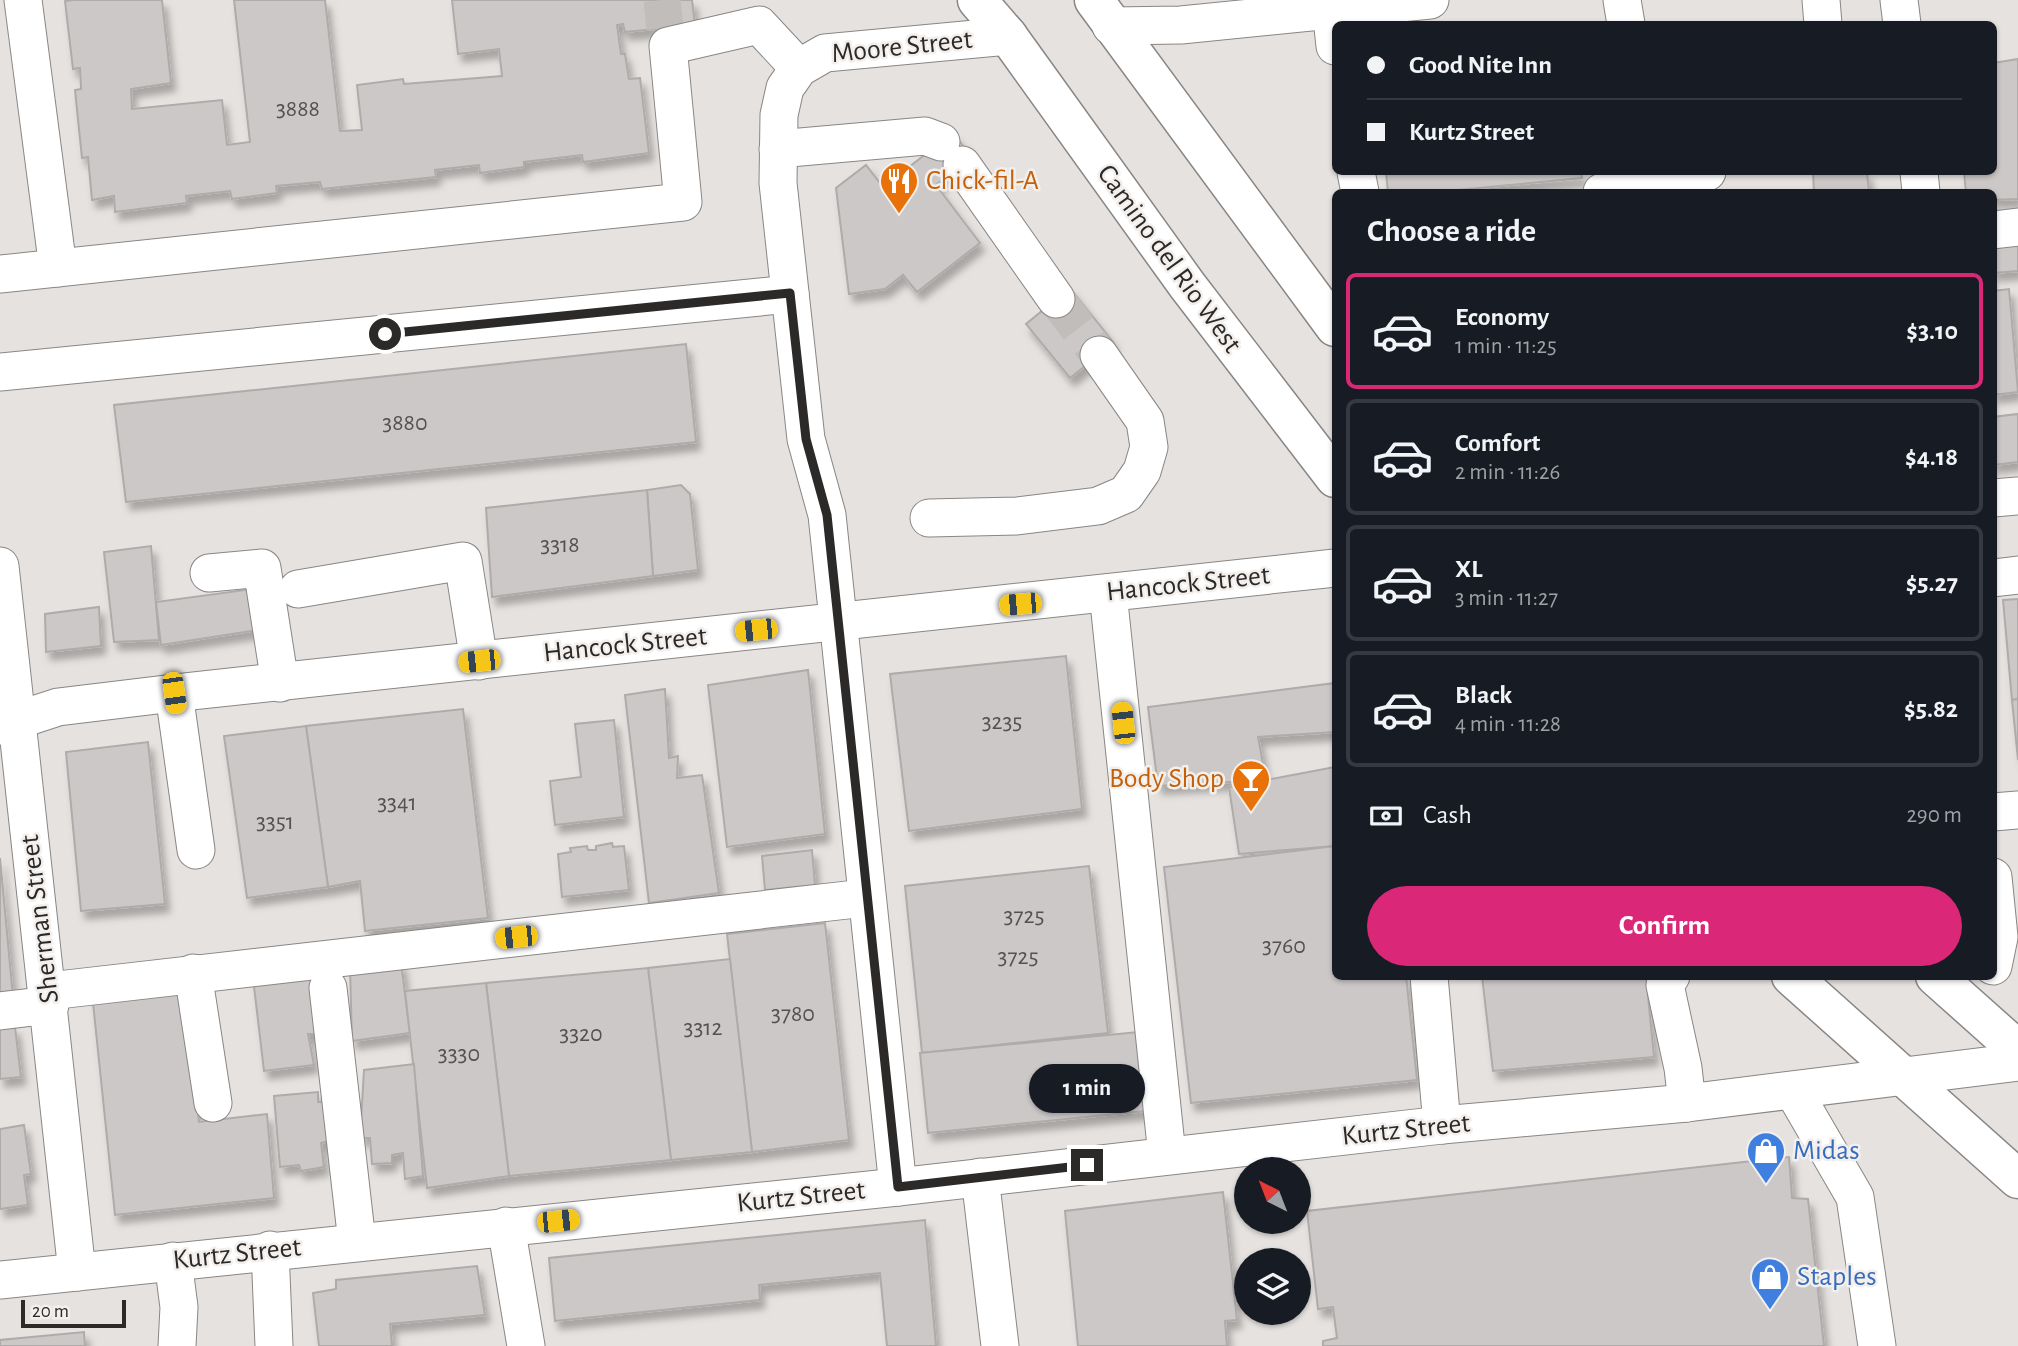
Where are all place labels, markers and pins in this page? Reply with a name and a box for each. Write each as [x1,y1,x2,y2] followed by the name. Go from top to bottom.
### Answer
[878,160,920,215] restaurant icon: Chick-fil-A
[926,167,1039,195] place label: Chick-fil-A
[1230,758,1272,813] bar icon: Body Shop
[1109,765,1224,793] place label: Body Shop
[1745,1130,1787,1185] shop icon: Midas
[1793,1137,1860,1165] place label: Midas
[1749,1256,1791,1311] shop icon: Staples
[1797,1263,1877,1291] place label: Staples

